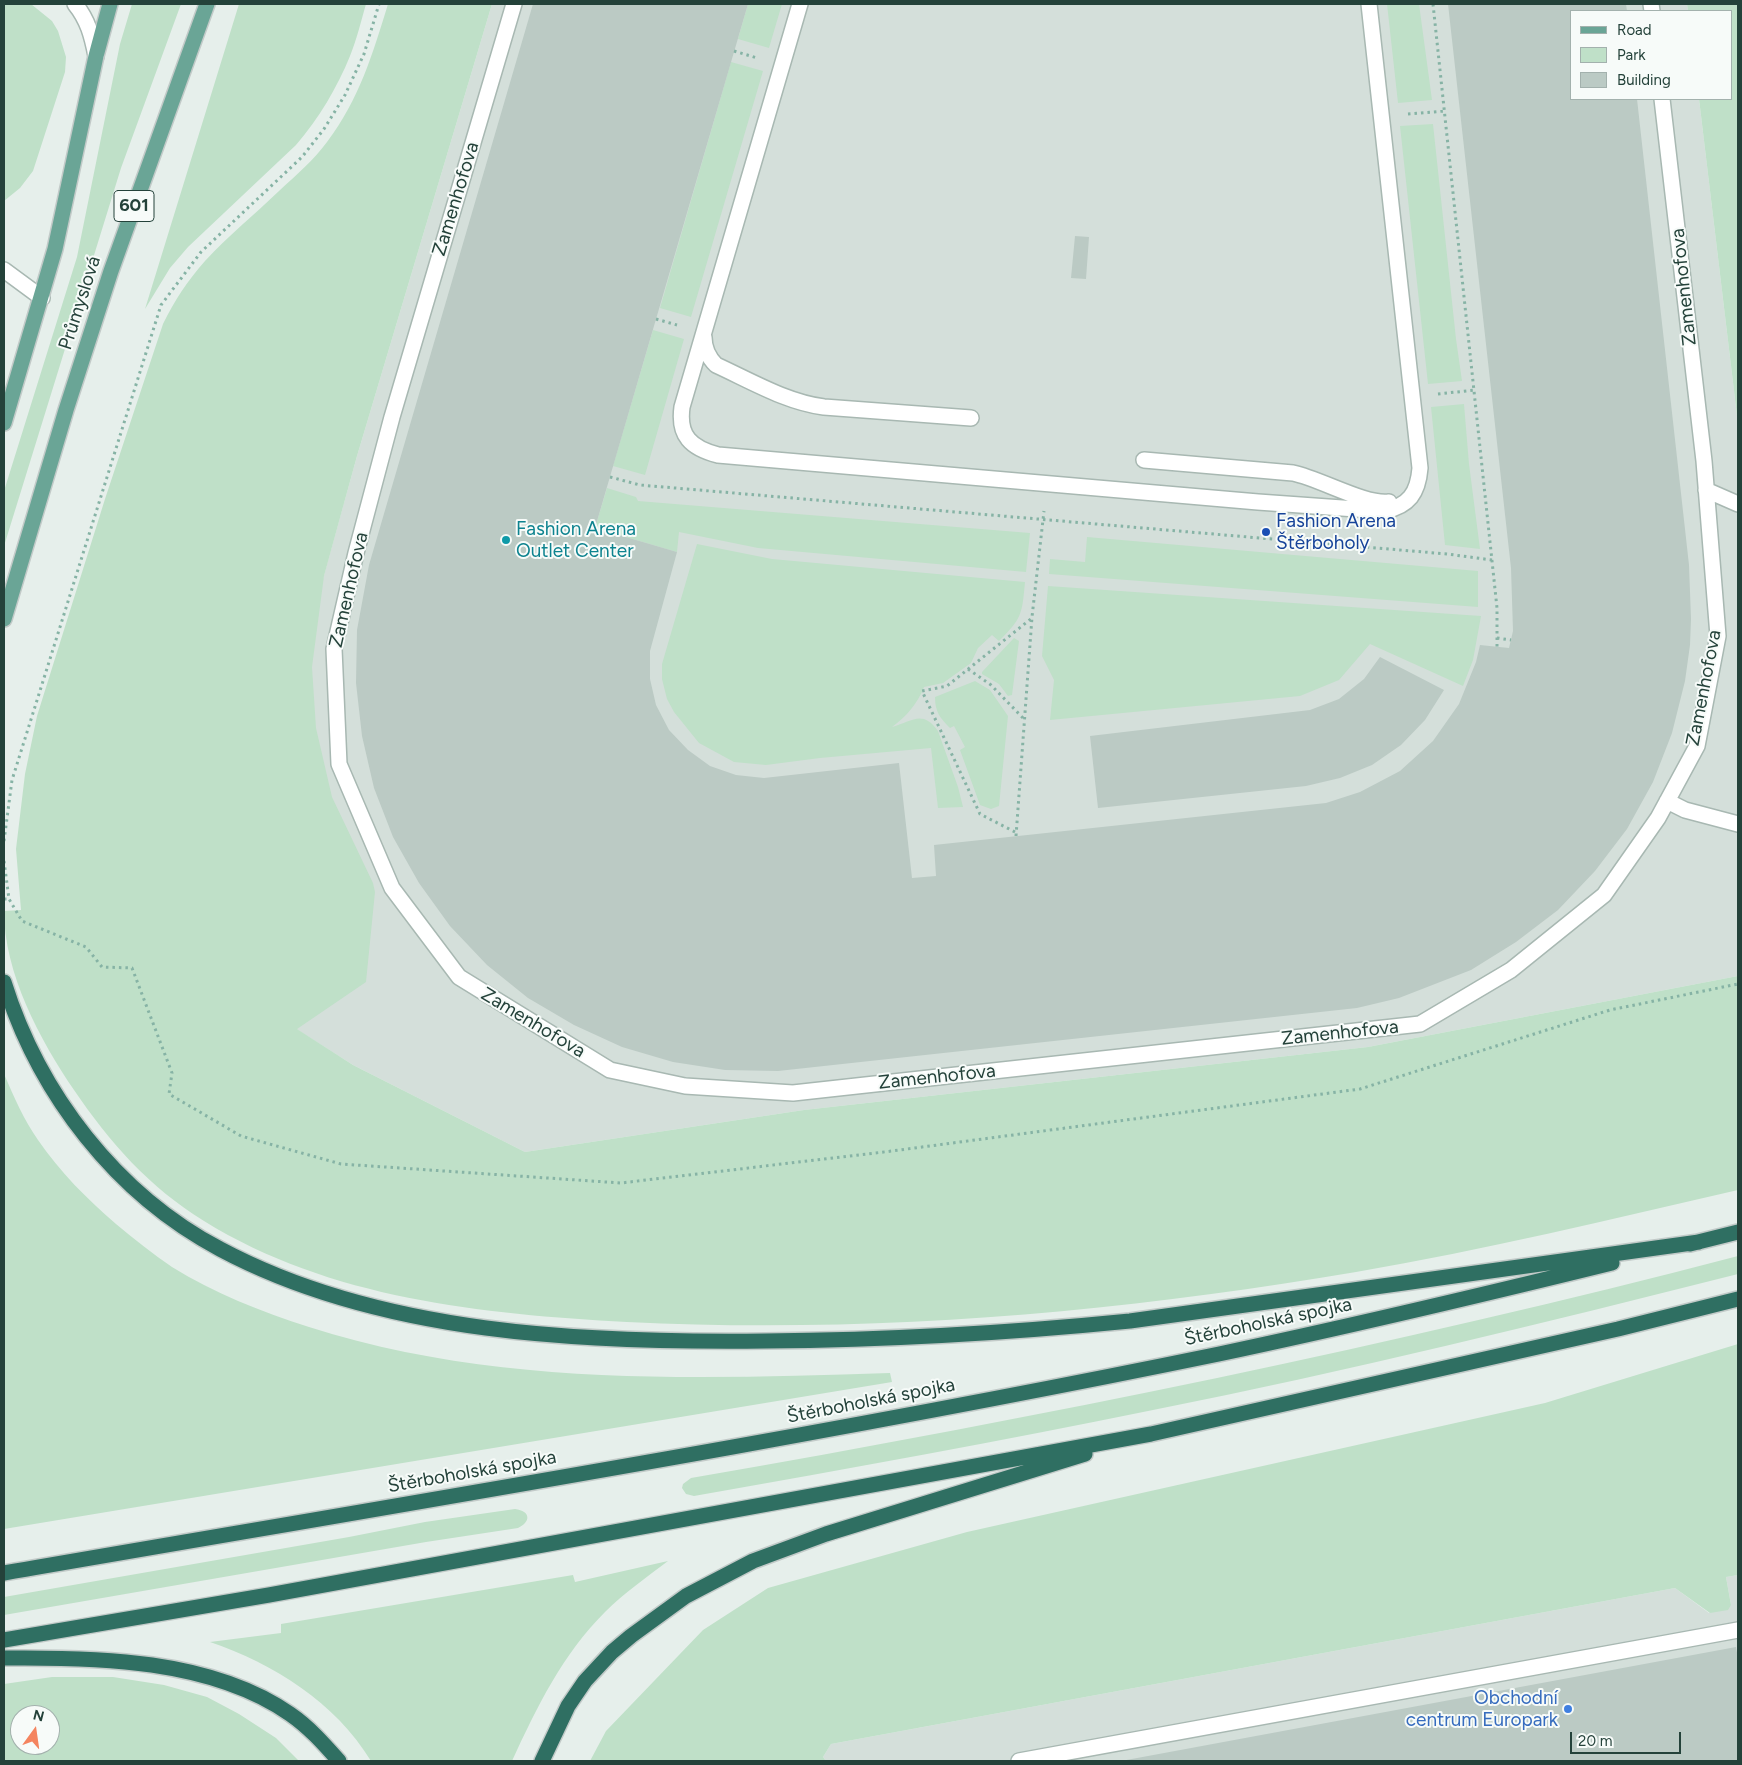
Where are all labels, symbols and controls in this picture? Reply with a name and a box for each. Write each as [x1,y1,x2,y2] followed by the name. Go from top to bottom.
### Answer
[1570,10,1732,100] legend
[1617,21,1652,39] text: Road
[1617,46,1646,64] text: Park
[1617,71,1671,89] text: Building
[428,139,484,259] street label: Zamenhofova
[114,190,154,222] road number: 601
[1667,227,1701,347] street label: Zamenhofova
[54,253,106,353] street label: Průmyslová
[1276,510,1396,554] place label: Fashion Arena Štěrboholy
[516,518,636,562] place label: Fashion Arena Outlet Center
[1260,526,1272,538] marker: Fashion Arena Štěrboholy
[325,530,373,650] street label: Zamenhofova
[500,534,512,546] marker: Fashion Arena Outlet Center
[1682,628,1726,748] street label: Zamenhofova
[477,983,589,1063] street label: Zamenhofova
[1280,1016,1400,1050] street label: Zamenhofova
[877,1060,997,1094] street label: Zamenhofova
[1182,1293,1354,1351] street label: Štěrboholská spojka
[785,1374,957,1428] street label: Štěrboholská spojka
[386,1446,558,1498] street label: Štěrboholská spojka
[1406,1687,1558,1731] place label: Obchodní centrum Europark
[1562,1703,1574,1715] marker: Obchodní centrum Europark
[10,1705,60,1755] north arrow
[31,1706,46,1725] text: N
[1572,1722,1683,1754] scale bar
[1578,1732,1612,1750] text: 20 m

